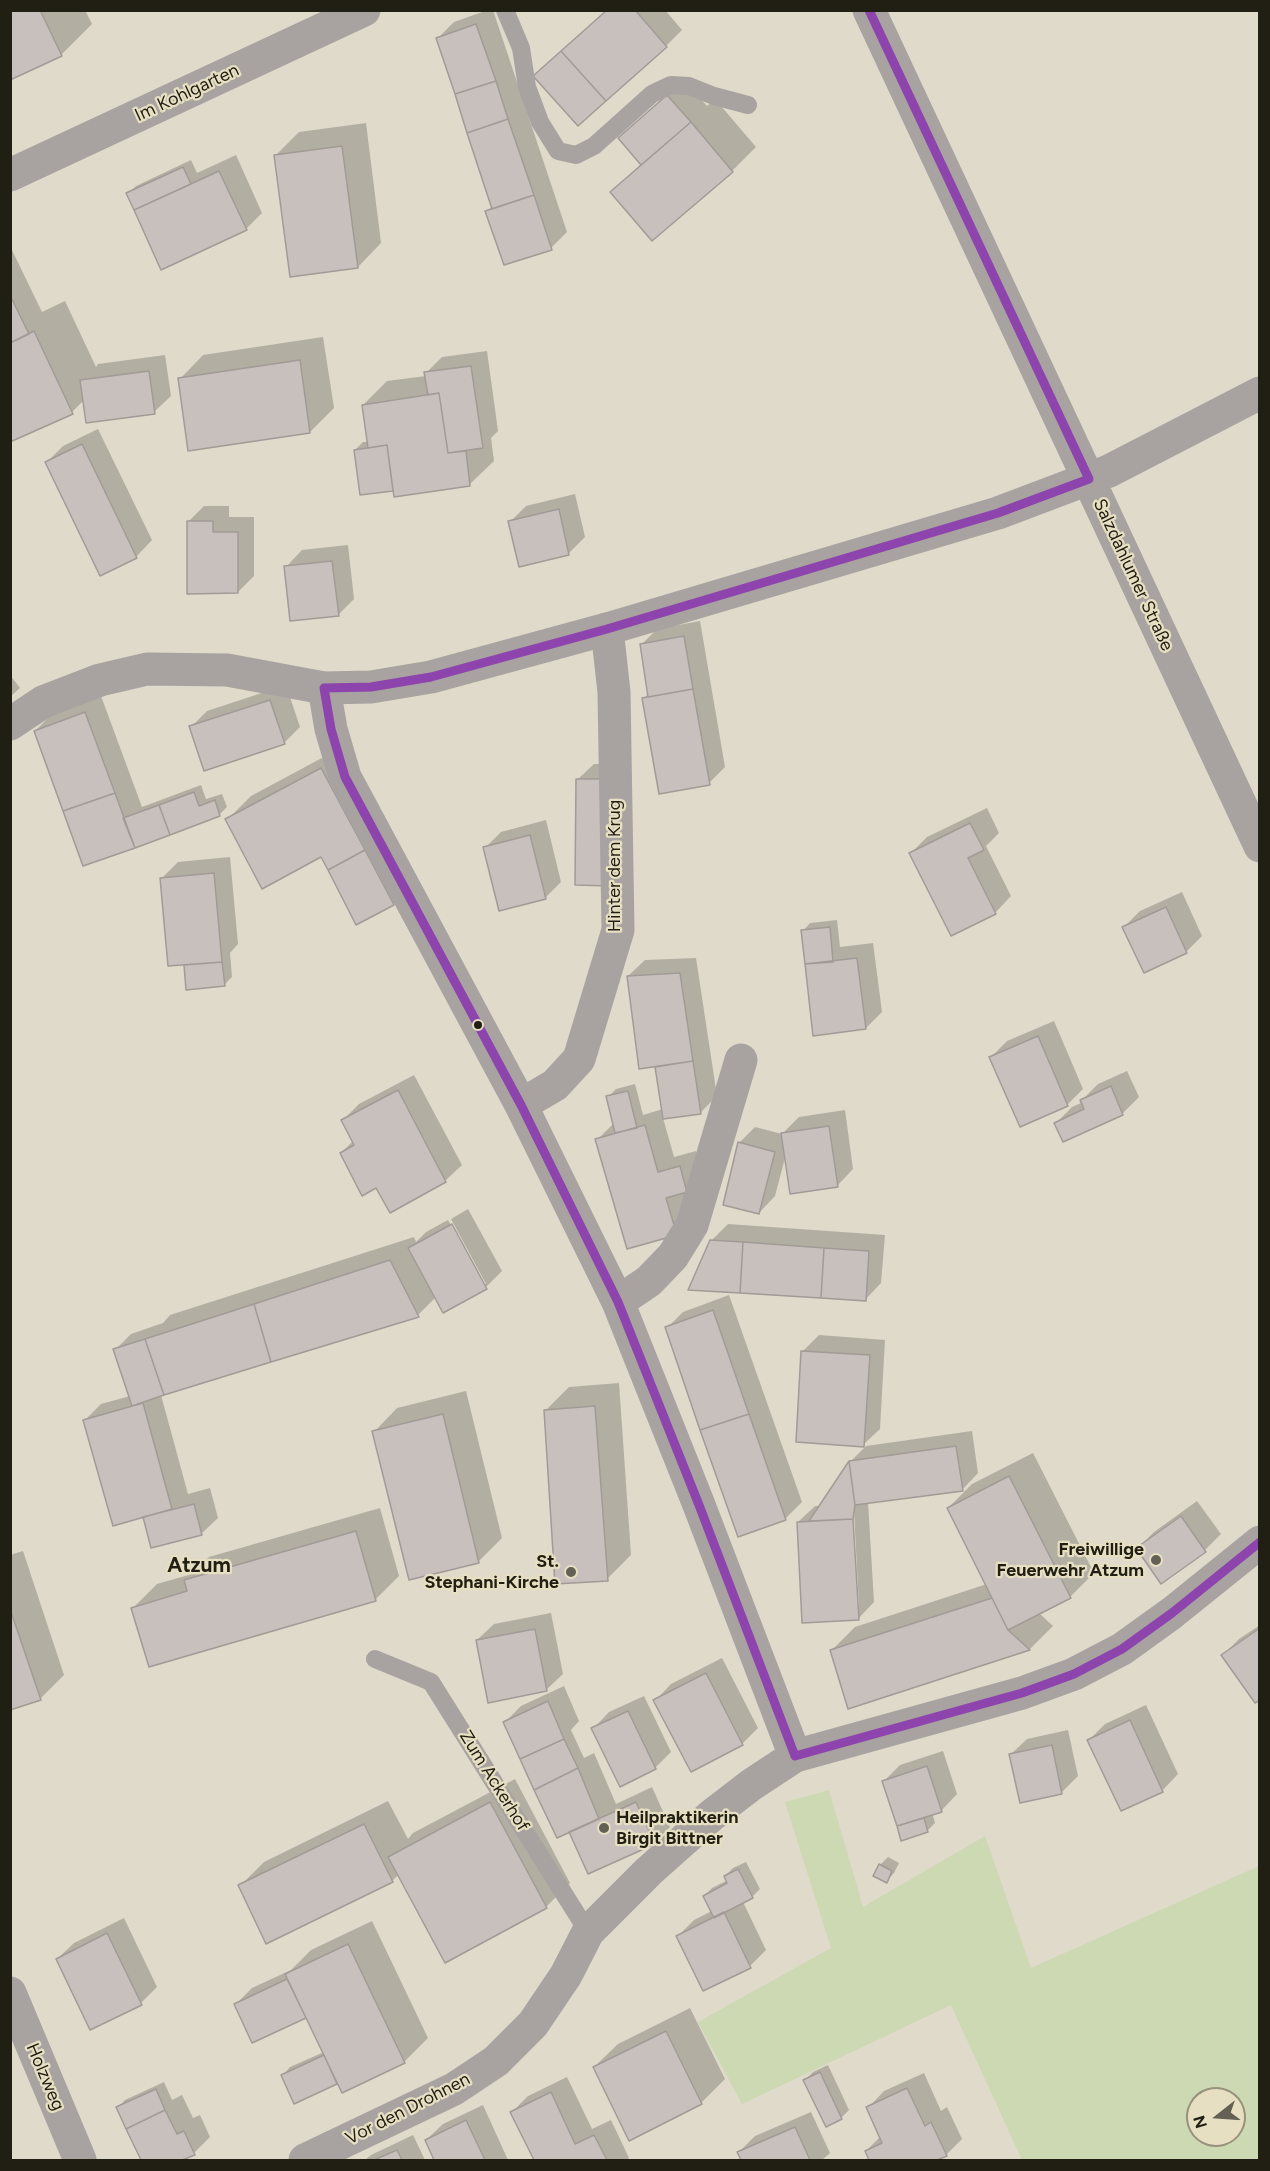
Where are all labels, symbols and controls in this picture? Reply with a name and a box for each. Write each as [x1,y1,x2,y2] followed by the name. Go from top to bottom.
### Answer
[132,59,242,127] street label: Im Kohlgarten
[1088,495,1178,655] street label: Salzdahlumer Straße
[604,800,626,932] street label: Hinter dem Krug
[472,1019,484,1031] unlabelled marker
[997,1539,1144,1582] place label: Freiwillige Feuerwehr Atzum
[424,1551,559,1594] place label: St. Stephani-Kirche
[167,1553,231,1579] district label: Atzum
[1149,1553,1163,1567] marker: Freiwillige Feuerwehr Atzum
[564,1565,578,1579] marker: St. Stephani-Kirche
[454,1727,534,1835] street label: Zum Ackerhof
[616,1807,738,1850] place label: Heilpraktikerin Birgit Bittner
[597,1821,611,1835] marker: Heilpraktikerin Birgit Bittner
[21,2040,69,2114] street label: Holzweg
[342,2068,474,2150] street label: Vor den Drohnen
[1186,2087,1246,2147] north arrow
[1189,2113,1211,2131] text: N

